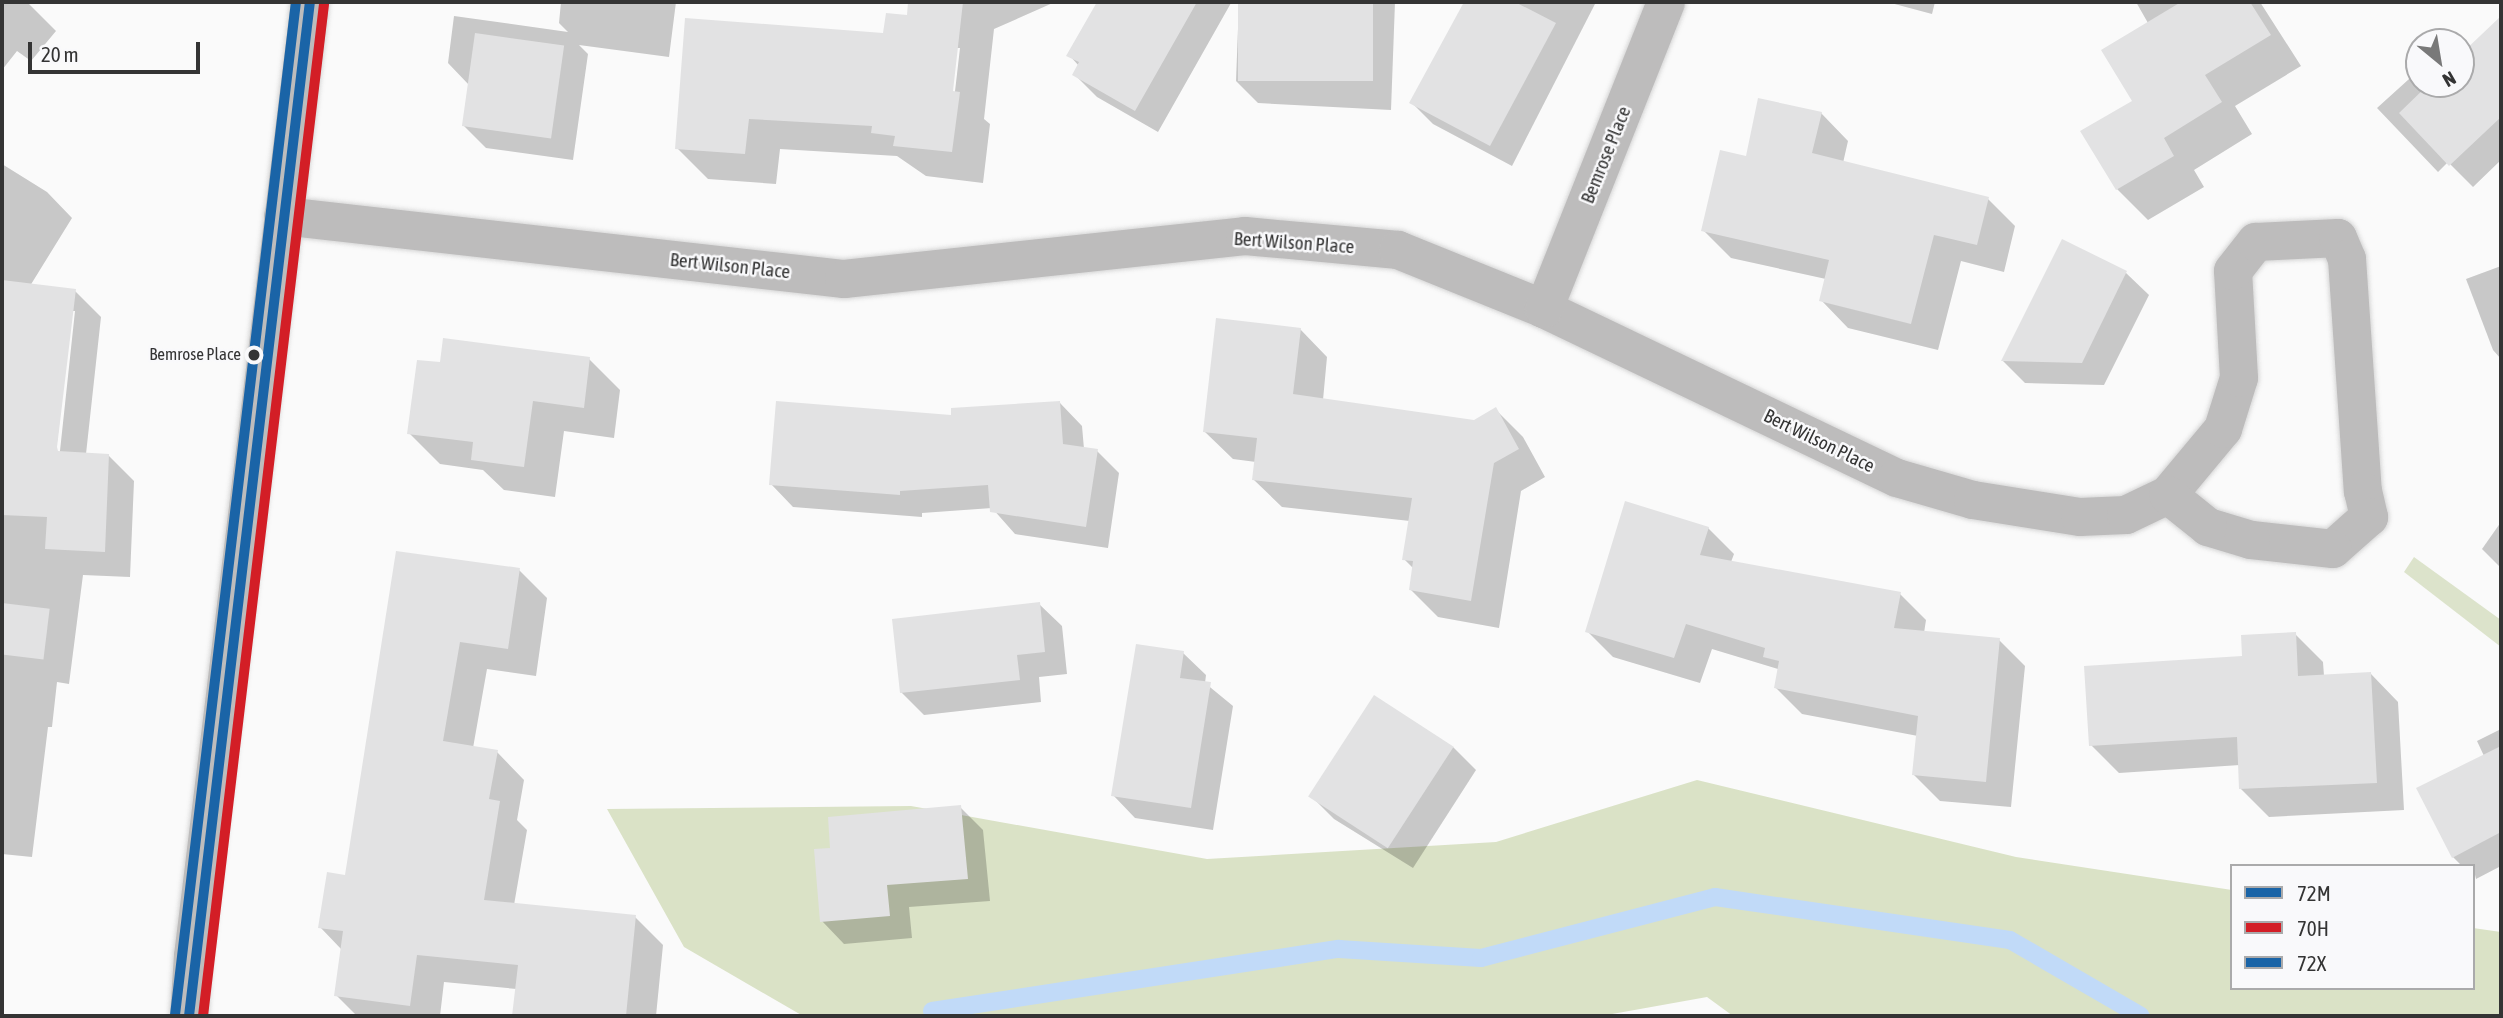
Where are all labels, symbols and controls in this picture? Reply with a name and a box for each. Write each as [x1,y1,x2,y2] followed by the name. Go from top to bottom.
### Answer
[32,28,203,72] scale bar
[2405,28,2475,98] north arrow
[41,42,79,66] text: 20 m
[2439,67,2460,92] text: N
[1576,103,1636,207] street label: Bemrose Place
[1233,227,1355,259] street label: Bert Wilson Place
[669,248,791,284] street label: Bert Wilson Place
[149,345,241,365] place label: Bemrose Place
[247,348,261,362] marker: Bemrose Place
[1760,404,1878,478] street label: Bert Wilson Place
[2230,864,2475,990] legend
[2297,881,2331,905] text: 72M
[2297,916,2329,940] text: 70H
[2297,951,2326,975] text: 72X

